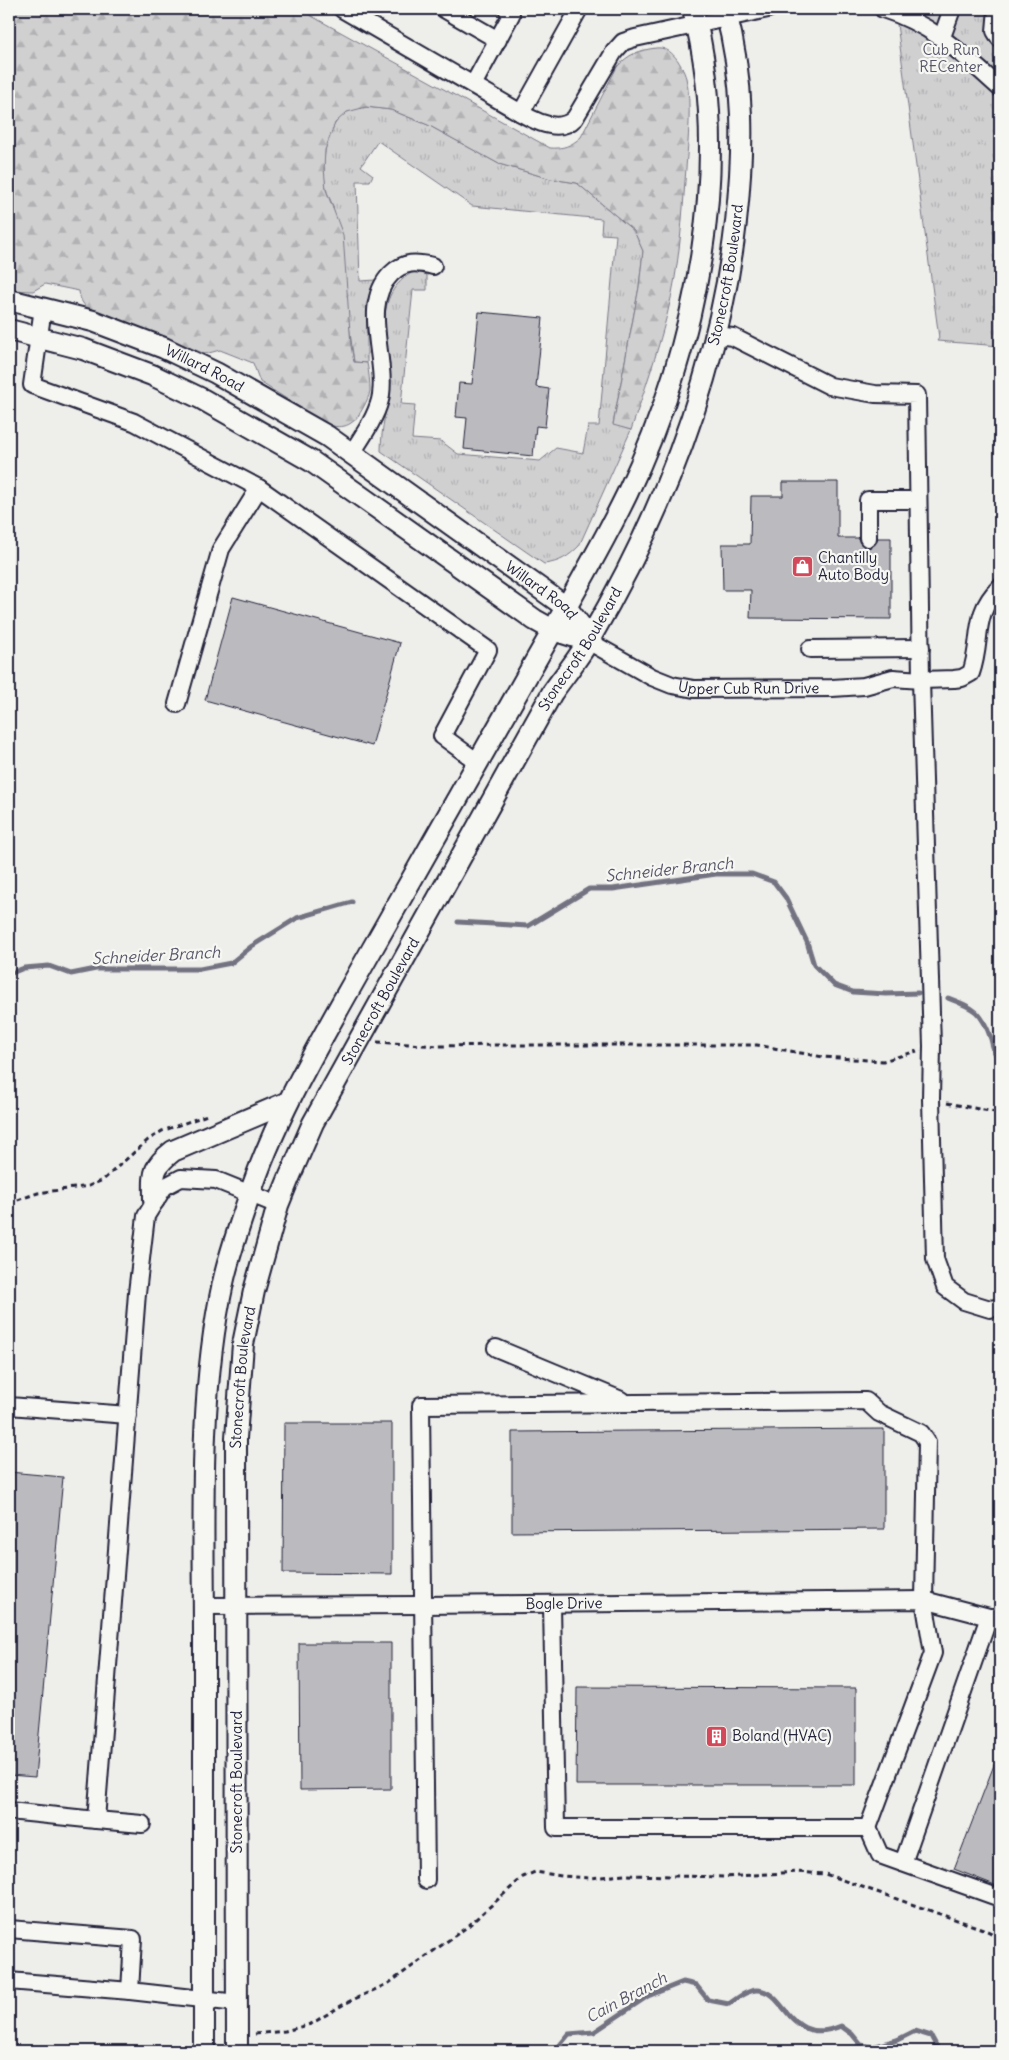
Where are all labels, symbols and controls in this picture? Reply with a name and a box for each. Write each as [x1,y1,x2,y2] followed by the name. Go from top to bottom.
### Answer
[919,40,983,76] park label: Cub Run RECenter
[703,203,747,347] street label: Stonecroft Boulevard
[162,340,248,396] street label: Willard Road
[818,548,889,584] place label: Chantilly Auto Body
[790,555,814,579] shop icon: Chantilly Auto Body
[502,557,582,623] street label: Willard Road
[534,584,626,714] street label: Stonecroft Boulevard
[677,676,819,698] street label: Upper Cub Run Drive
[604,852,735,886] water label: Schneider Branch
[337,934,423,1068] street label: Stonecroft Boulevard
[91,942,222,968] water label: Schneider Branch
[226,1304,260,1449] street label: Stonecroft Boulevard
[525,1593,603,1613] street label: Bogle Drive
[227,1710,246,1853] street label: Stonecroft Boulevard
[704,1724,728,1748] building icon: Boland (HVAC)
[732,1726,832,1745] place label: Boland (HVAC)
[582,1967,671,2027] water label: Cain Branch

